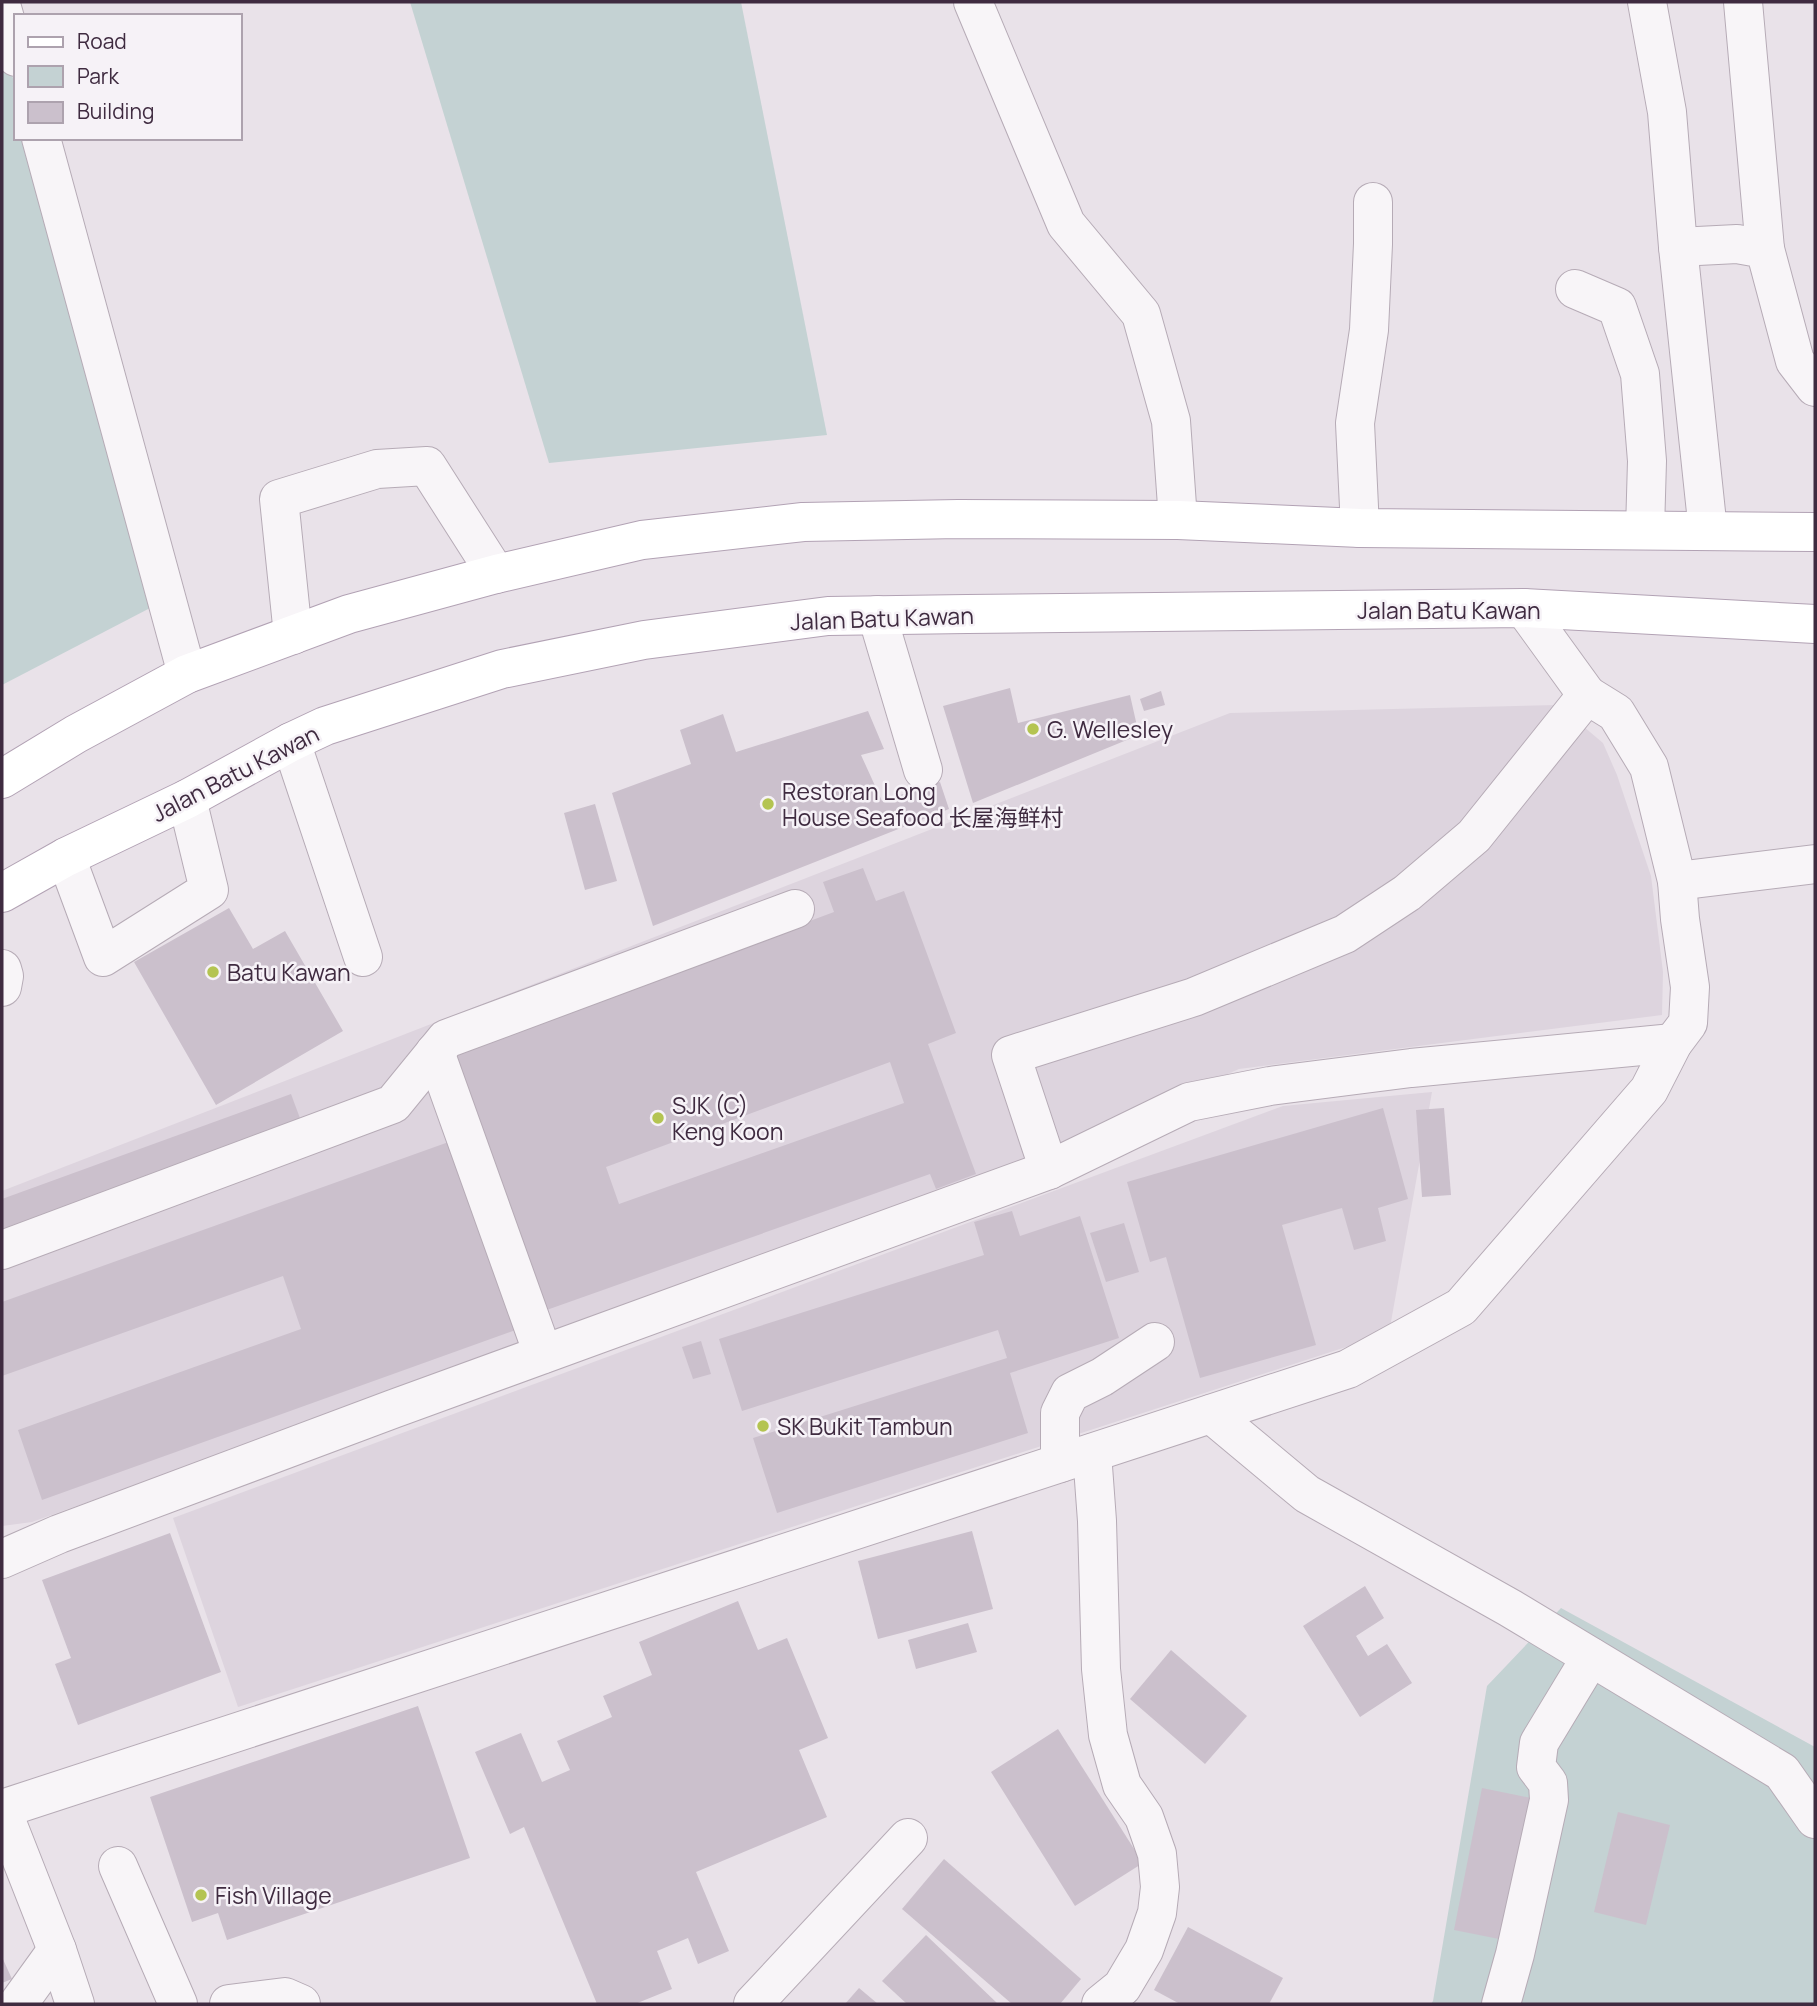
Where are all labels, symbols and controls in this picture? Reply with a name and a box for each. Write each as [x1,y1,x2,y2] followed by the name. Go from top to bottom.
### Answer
[14,14,242,140] legend
[77,27,127,55] text: Road
[77,62,119,90] text: Park
[77,97,154,125] text: Building
[1357,594,1541,626] street label: Jalan Batu Kawan
[790,599,974,637] street label: Jalan Batu Kawan
[1047,713,1173,745] place label: G. Wellesley
[146,717,324,829] street label: Jalan Batu Kawan
[1025,721,1041,737] marker: G. Wellesley
[782,775,1063,833] place label: Restoran Long House Seafood 长屋海鲜村
[760,796,776,812] marker: Restoran Long House Seafood 长屋海鲜村
[227,956,351,988] place label: Batu Kawan
[205,964,221,980] marker: Batu Kawan
[672,1089,783,1147] place label: SJK (C) Keng Koon
[650,1110,666,1126] marker: SJK (C) Keng Koon
[777,1410,953,1442] place label: SK Bukit Tambun
[755,1418,771,1434] marker: SK Bukit Tambun
[215,1879,332,1911] place label: Fish Village
[193,1887,209,1903] marker: Fish Village

